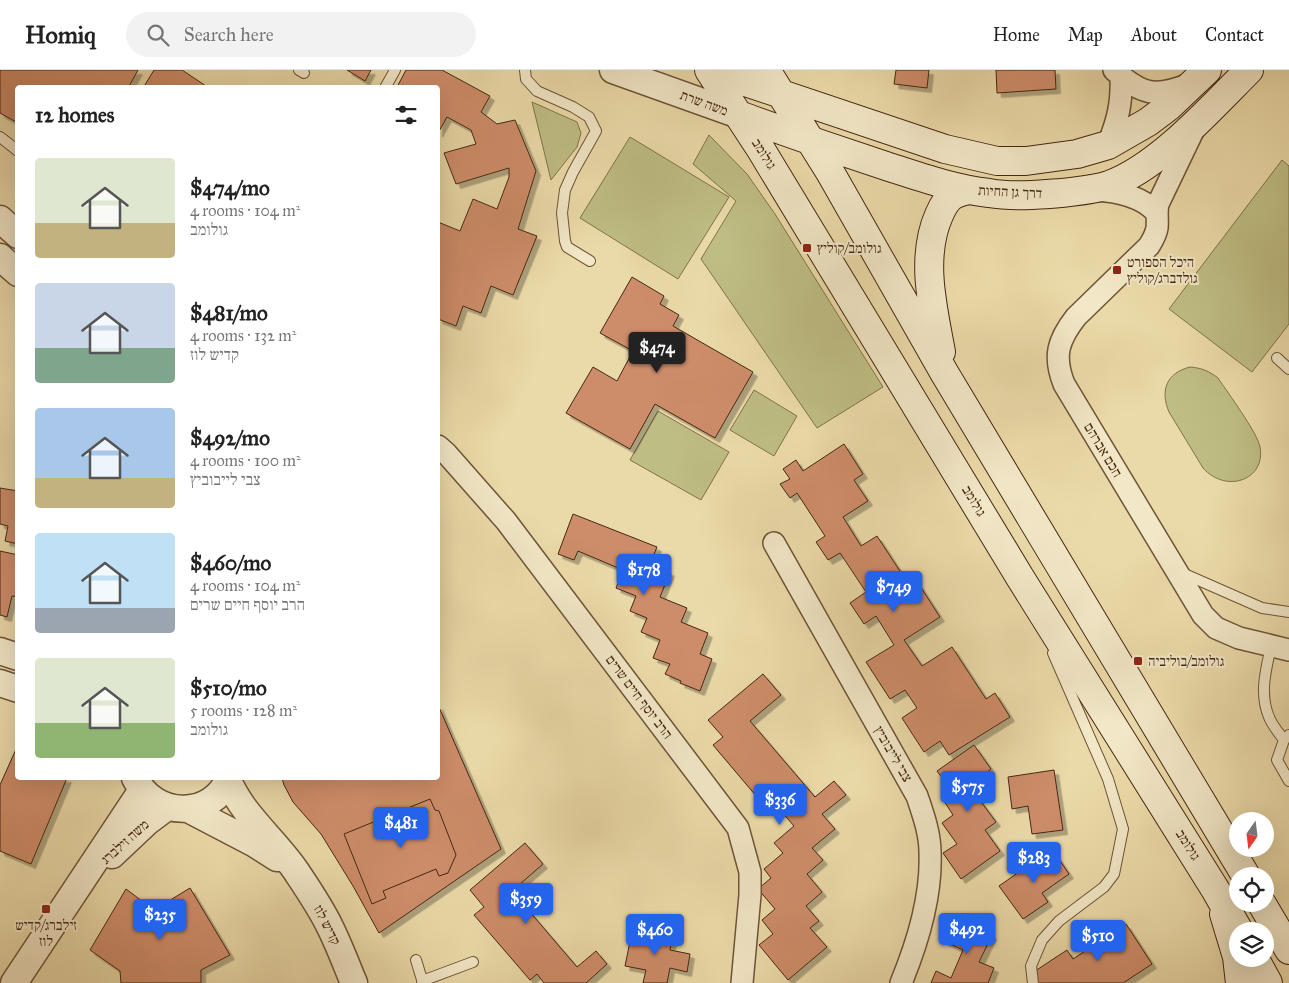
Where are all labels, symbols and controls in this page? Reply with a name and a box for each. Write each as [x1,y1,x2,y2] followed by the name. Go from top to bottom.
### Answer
[126,12,476,57] search box
[25,20,96,50] text: Homiq
[144,21,172,49] icon: search
[184,23,274,46] text: Search here
[993,24,1040,46] text: Home
[1068,24,1103,46] text: Map
[1131,24,1177,46] text: About
[1205,24,1264,46] text: Contact
[678,87,730,119] street label: משה שרת
[392,101,420,129] icon: filters
[35,102,114,128] text: 12 homes
[748,135,780,173] street label: גולומב
[190,175,270,201] text: $474/mo
[75,178,135,238] icon: home
[978,182,1042,202] street label: דרך גן החיות
[190,201,300,220] text: 4 rooms · 104 m²
[190,220,228,239] text: גולומב
[817,240,882,257] place label: גולומב/קוליץ
[801,242,813,254] marker: גולומב/קוליץ
[1127,254,1198,287] place label: היכל הספורט גולדברג/קוליץ
[1111,264,1123,276] marker: היכל הספורט גולדברג/קוליץ
[190,300,268,326] text: $481/mo
[75,303,135,363] icon: home
[190,326,296,345] text: 4 rooms · 132 m²
[627,332,687,374] pin: $474
[640,338,674,357] text: $474
[190,345,239,364] text: קדיש לוז
[1080,420,1126,480] street label: חכם אברהם
[190,425,270,451] text: $492/mo
[75,428,135,488] icon: home
[190,451,301,470] text: 4 rooms · 100 m²
[190,470,261,489] text: צבי לייבוביץ
[958,482,990,520] street label: גולומב
[190,550,271,576] text: $460/mo
[75,553,135,613] icon: home
[614,554,674,596] pin: $178
[628,560,660,579] text: $178
[864,570,924,613] pin: $749
[190,576,300,595] text: 4 rooms · 104 m²
[876,577,912,596] text: $749
[190,595,305,614] text: הרב יוסף חיים שרים
[602,652,676,742] street label: הרב יוסף חיים שרים
[1148,653,1225,670] place label: גולומב/בוליביה
[1132,655,1144,667] marker: גולומב/בוליביה
[190,675,267,701] text: $510/mo
[75,678,135,738] icon: home
[190,701,297,720] text: 5 rooms · 128 m²
[190,720,228,739] text: גולומב
[870,723,916,785] street label: צבי לייבוביץ
[938,770,998,813] pin: $575
[951,777,985,796] text: $575
[750,784,810,826] pin: $336
[765,790,795,809] text: $336
[371,806,431,849] pin: $481
[1229,812,1274,858] north arrow
[1229,812,1274,967] map controls
[384,813,418,832] text: $481
[98,816,152,868] street label: משה זילברג
[1172,826,1204,864] street label: גולומב
[1004,842,1064,884] pin: $283
[1018,848,1050,867] text: $283
[1229,867,1274,912] button: locate
[496,882,556,925] pin: $359
[510,889,542,908] text: $359
[130,898,190,941] pin: $235
[310,902,344,948] street label: קדיש לוז
[40,903,52,915] marker: זילברג/קדיש לוז
[144,905,176,924] text: $235
[937,912,997,955] pin: $492
[625,914,685,956] pin: $460
[15,917,77,950] place label: זילברג/קדיש לוז
[950,919,985,938] text: $492
[637,920,673,939] text: $460
[1068,920,1128,962] pin: $510
[1229,922,1274,967] button: layers
[1082,926,1114,945] text: $510

